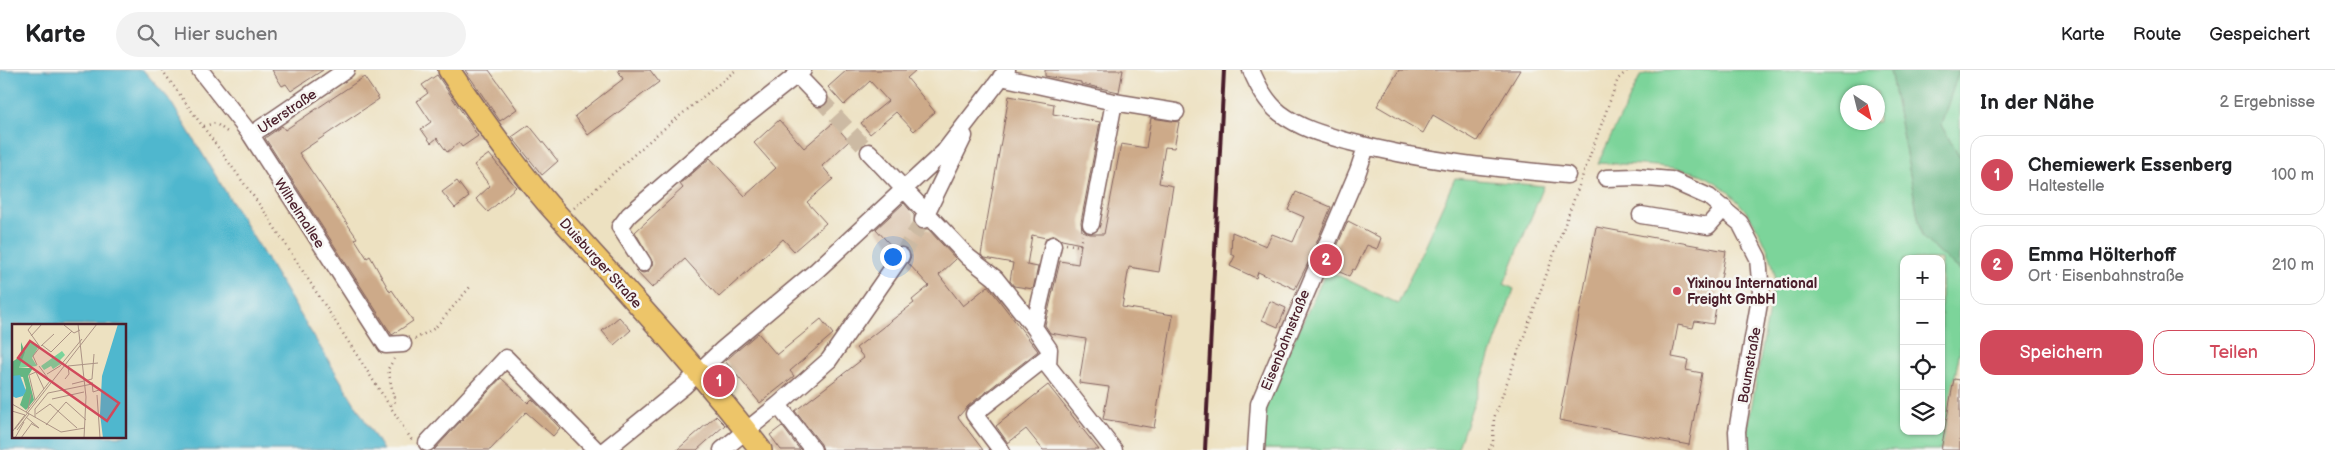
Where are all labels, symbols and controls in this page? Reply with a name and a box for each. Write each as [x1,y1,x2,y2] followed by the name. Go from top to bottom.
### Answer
[116,12,466,57] search box
[25,20,86,49] text: Karte
[134,21,162,49] icon: search
[174,23,278,46] text: Hier suchen
[2061,24,2105,45] text: Karte
[2133,24,2181,45] text: Route
[2209,24,2310,45] text: Gespeichert
[1840,85,1885,130] north arrow
[255,86,320,137] street label: Uferstraße
[1980,90,2094,115] text: In der Nähe
[2219,93,2315,112] text: 2 Ergebnisse
[2028,154,2232,177] text: Chemiewerk Essenberg
[1994,166,2000,185] text: 1
[2271,166,2314,185] text: 100 m
[271,175,328,251] street label: Wilhelmallee
[2028,177,2105,196] text: Haltestelle
[556,215,645,312] street label: Duisburger Straße
[1310,241,1342,279] pin: 2
[880,244,906,270] your location
[2028,244,2176,267] text: Emma Hölterhoff
[1900,255,1945,435] map controls
[1900,255,1945,300] button: +
[1992,256,2002,275] text: 2
[2272,256,2314,275] text: 210 m
[2028,267,2184,286] text: Ort · Eisenbahnstraße
[1687,275,1817,308] place label: Yixinou International Freight GmbH
[1671,285,1683,297] marker: Yixinou International Freight GmbH
[1257,287,1313,393] street label: Eisenbahnstraße
[1900,300,1945,345] button: −
[12,324,126,438] inset map
[1734,326,1765,404] street label: Baumstraße
[1980,330,2143,375] button: Speichern
[2153,330,2315,375] button: Teilen
[1900,345,1945,390] button: locate
[703,362,735,400] pin: 1
[1900,390,1945,435] button: layers

